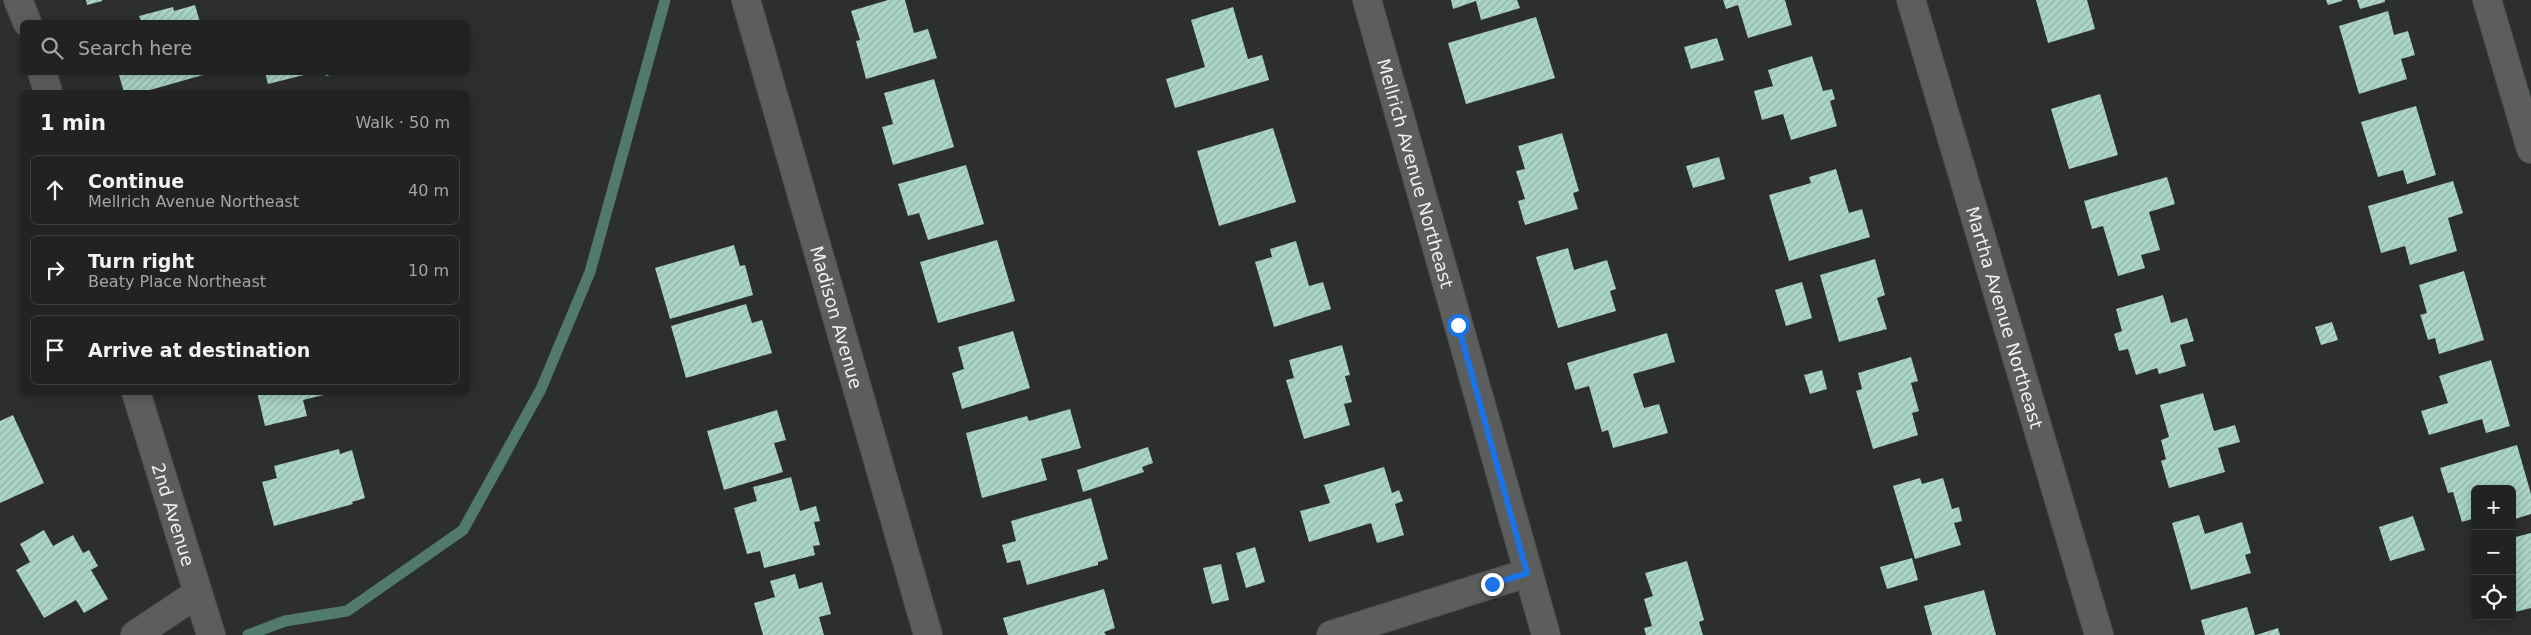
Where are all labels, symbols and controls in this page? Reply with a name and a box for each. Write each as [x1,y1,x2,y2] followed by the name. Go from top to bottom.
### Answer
[20,20,470,75] search box
[38,34,66,62] icon: search
[78,37,192,59] text: Search here
[1373,56,1458,290] street label: Mellrich Avenue Northeast
[40,111,106,135] text: 1 min
[355,113,450,132] text: Walk · 50 m
[88,170,184,192] text: Continue
[41,176,69,204] icon: ahead
[408,181,449,200] text: 40 m
[88,192,299,211] text: Mellrich Avenue Northeast
[1962,204,2048,431] street label: Martha Avenue Northeast
[807,243,867,391] street label: Madison Avenue
[88,250,194,272] text: Turn right
[41,256,69,284] icon: right
[408,261,449,280] text: 10 m
[88,272,266,291] text: Beaty Place Northeast
[1447,314,1470,337] route start
[41,336,69,364] icon: arrive
[88,339,310,361] text: Arrive at destination
[148,460,200,569] street label: 2nd Avenue
[2471,485,2516,620] map controls
[2471,485,2516,530] button: +
[2471,530,2516,575] button: −
[1481,573,1504,596] route end
[2471,575,2516,620] button: locate

